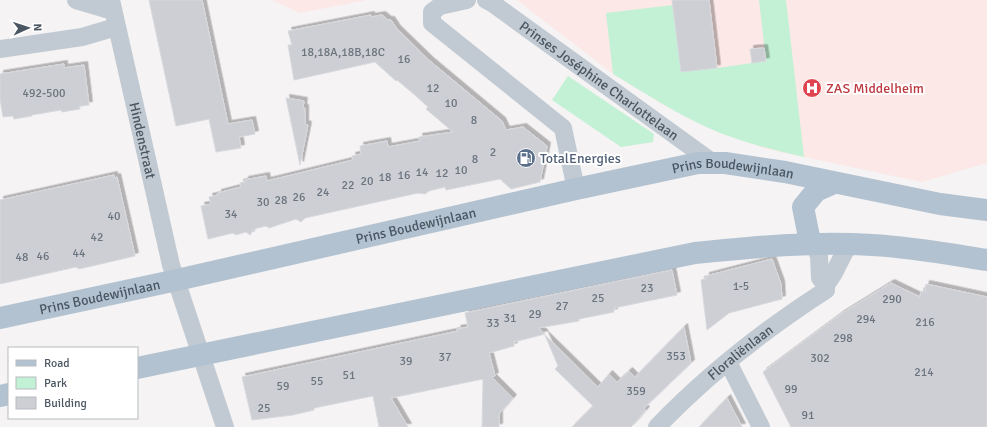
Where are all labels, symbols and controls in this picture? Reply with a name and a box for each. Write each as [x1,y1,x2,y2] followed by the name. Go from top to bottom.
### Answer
[8,8,48,48] north arrow
[516,17,682,144] street label: Prinses Joséphine Charlottelaan
[31,23,44,32] text: N
[301,45,385,60] house number: 18,18A,18B,18C
[398,52,410,67] house number: 16
[801,77,823,99] hospital icon: ZAS Middelheim
[826,80,924,97] place label: ZAS Middelheim
[427,81,439,96] house number: 12
[22,86,66,101] house number: 492-500
[445,96,457,111] house number: 10
[126,101,160,180] street label: Hindenstraat
[471,113,477,128] house number: 8
[490,145,496,160] house number: 2
[515,147,537,169] fuel station icon: TotalEnergies
[540,150,621,167] place label: TotalEnergies
[472,152,478,167] house number: 8
[670,155,795,182] street label: Prins Boudewijnlaan
[455,163,467,178] house number: 10
[416,165,429,180] house number: 14
[436,166,448,181] house number: 12
[398,168,410,183] house number: 16
[379,170,391,185] house number: 18
[361,174,373,189] house number: 20
[342,178,354,193] house number: 22
[317,185,330,200] house number: 24
[293,190,305,205] house number: 26
[275,193,287,208] house number: 28
[257,195,269,210] house number: 30
[354,204,478,248] street label: Prins Boudewijnlaan
[225,207,238,222] house number: 34
[108,209,120,224] house number: 40
[91,230,103,245] house number: 42
[73,246,86,261] house number: 44
[37,249,49,264] house number: 46
[16,250,28,265] house number: 48
[38,275,162,318] street label: Prins Boudewijnlaan
[733,279,749,294] house number: 1-5
[641,281,653,296] house number: 23
[592,291,604,306] house number: 25
[882,292,902,307] house number: 290
[556,299,568,314] house number: 27
[529,307,541,322] house number: 29
[504,311,516,326] house number: 31
[856,312,876,327] house number: 294
[915,315,935,330] house number: 216
[487,316,499,331] house number: 33
[704,321,776,383] street label: Floraliënlaan
[833,331,853,346] house number: 298
[8,347,138,419] legend
[666,349,686,364] house number: 353
[439,350,451,365] house number: 37
[810,351,830,366] house number: 302
[400,354,412,369] house number: 39
[44,356,70,371] text: Road
[914,365,934,380] house number: 214
[343,368,355,383] house number: 51
[311,374,323,389] house number: 55
[44,376,67,391] text: Park
[277,379,289,394] house number: 59
[785,382,797,397] house number: 99
[626,384,646,399] house number: 359
[44,396,87,411] text: Building
[258,401,270,416] house number: 25
[802,408,814,423] house number: 91

